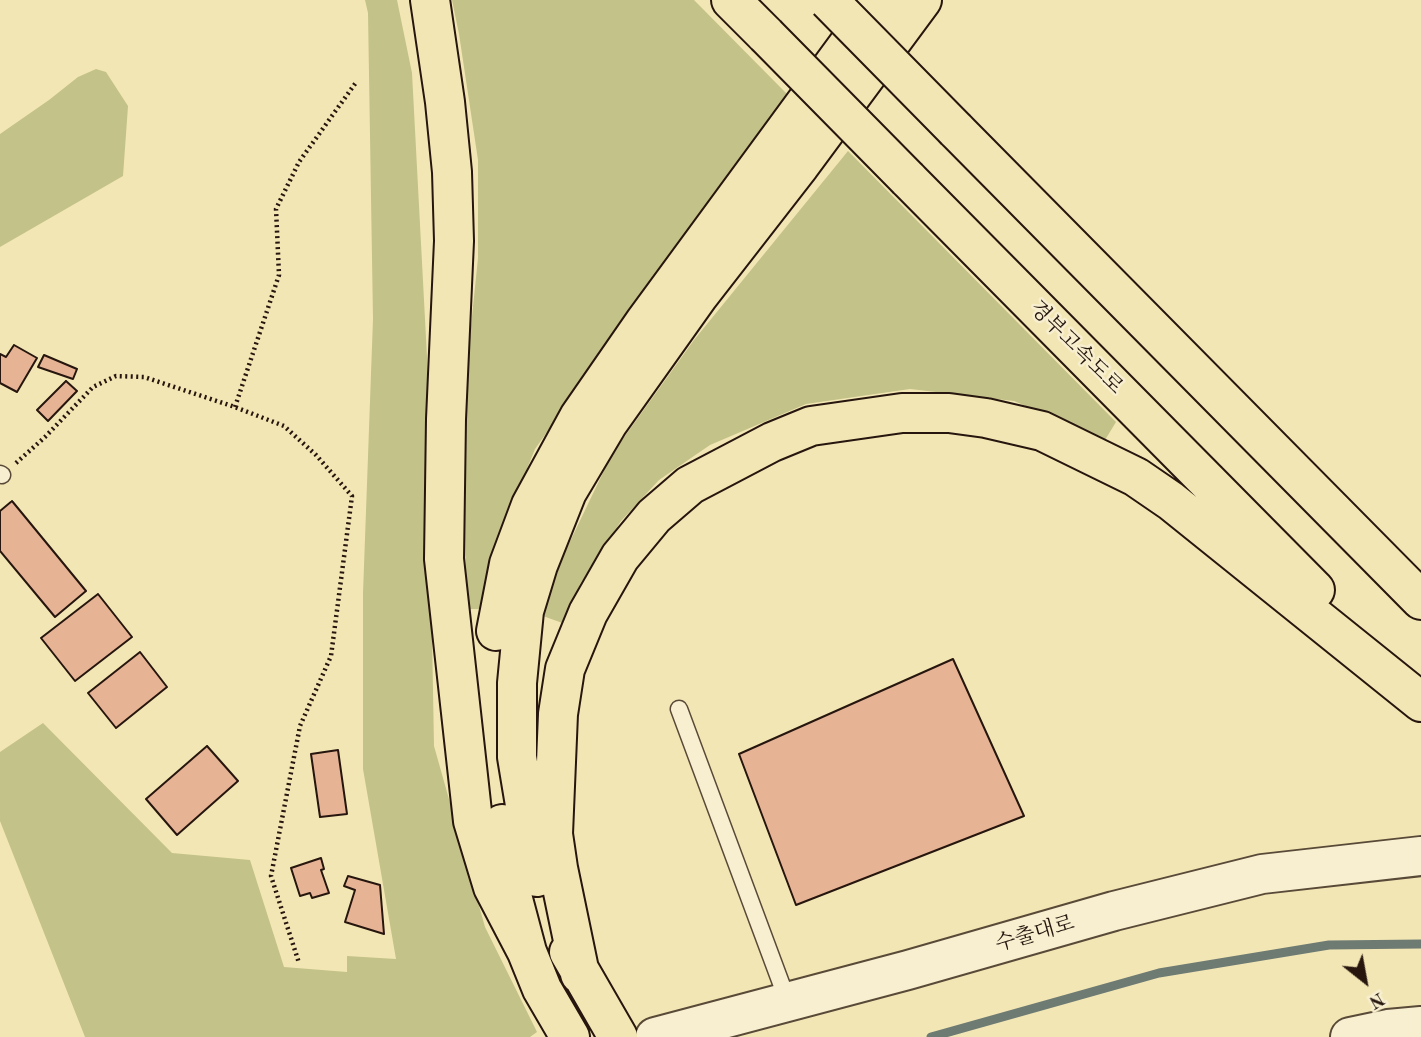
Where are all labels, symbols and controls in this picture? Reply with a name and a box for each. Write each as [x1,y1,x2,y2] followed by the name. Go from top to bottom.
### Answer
[1024,296,1128,400] street label: 경부고속도로
[993,911,1077,957] street label: 수출대로
[1330,946,1400,1016] north arrow
[1365,988,1387,1011] text: N

